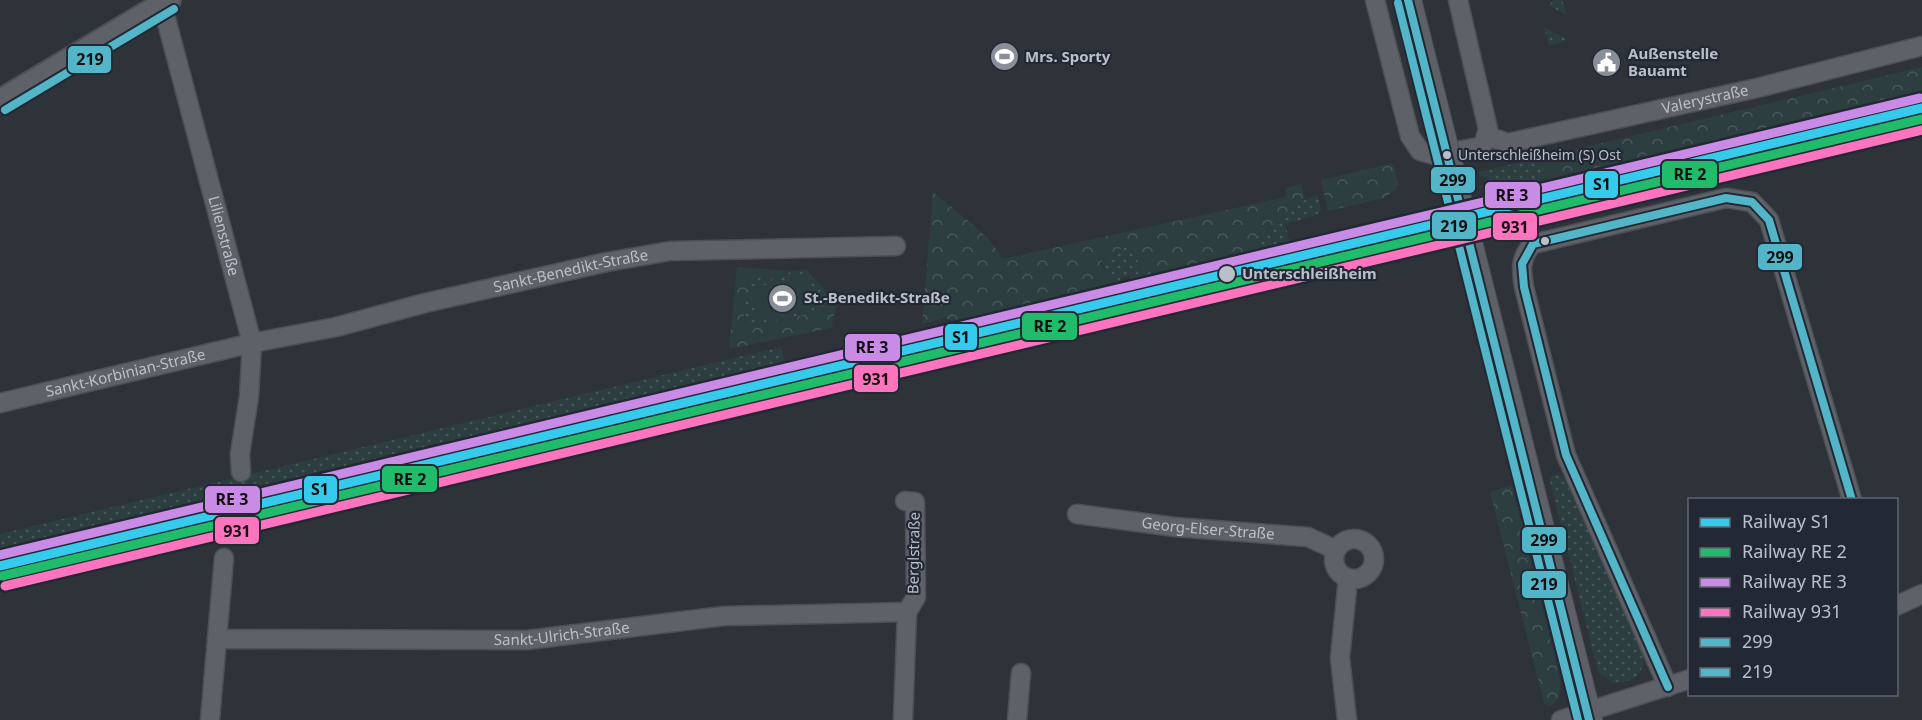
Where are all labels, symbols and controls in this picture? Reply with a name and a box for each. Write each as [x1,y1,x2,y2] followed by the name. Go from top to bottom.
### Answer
[988,41,1020,73] sports icon: Mrs. Sporty
[1628,43,1718,80] place label: Außenstelle Bauamt
[67,45,112,74] line badge: 219
[1025,46,1111,66] place label: Mrs. Sporty
[1591,47,1623,79] public building icon: Außenstelle Bauamt
[76,48,104,70] text: 219
[1660,79,1750,118] street label: Valerystraße
[1458,145,1621,164] place label: Unterschleißheim (S) Ost
[1441,149,1453,161] marker: Unterschleißheim (S) Ost
[1661,160,1718,189] line badge: RE 2
[1674,163,1706,185] text: RE 2
[1430,166,1476,194] line badge: 299
[1439,169,1467,191] text: 299
[1584,170,1619,199] line badge: S1
[1593,173,1611,195] text: S1
[1484,181,1541,209] line badge: RE 3
[1496,184,1528,206] text: RE 3
[204,193,245,278] street label: Lilienstraße
[1431,211,1477,240] line badge: 219
[1492,212,1538,241] line badge: 931
[1440,215,1468,237] text: 219
[1501,216,1529,238] text: 931
[1539,235,1551,247] unlabelled marker
[1757,243,1803,271] line badge: 299
[491,244,649,296] street label: Sankt-Benedikt-Straße
[1766,246,1794,268] text: 299
[1242,263,1377,283] place label: Unterschleißheim
[1217,264,1237,284] marker: Unterschleißheim
[767,282,799,314] sports icon: St.-Benedikt-Straße
[804,287,950,307] place label: St.-Benedikt-Straße
[1021,312,1078,341] line badge: RE 2
[1034,315,1066,337] text: RE 2
[944,323,978,351] line badge: S1
[952,326,970,348] text: S1
[844,333,901,362] line badge: RE 3
[856,336,888,358] text: RE 3
[43,343,207,401] street label: Sankt-Korbinian-Straße
[853,364,899,393] line badge: 931
[862,368,890,390] text: 931
[381,465,438,493] line badge: RE 2
[394,468,426,490] text: RE 2
[303,475,338,504] line badge: S1
[311,478,329,500] text: S1
[204,485,261,514] line badge: RE 3
[216,488,248,510] text: RE 3
[1688,498,1898,696] legend
[1742,509,1831,533] text: Railway S1
[902,512,924,594] street label: Berglstraße
[1141,512,1275,543] street label: Georg-Elser-Straße
[214,516,260,545] line badge: 931
[223,520,251,542] text: 931
[1521,526,1567,554] line badge: 299
[1530,529,1558,551] text: 299
[1742,539,1847,563] text: Railway RE 2
[1742,569,1847,593] text: Railway RE 3
[1521,570,1567,599] line badge: 219
[1530,573,1558,595] text: 219
[1742,599,1842,623] text: Railway 931
[494,617,631,649] street label: Sankt-Ulrich-Straße
[1742,629,1773,653] text: 299
[1742,659,1773,683] text: 219

